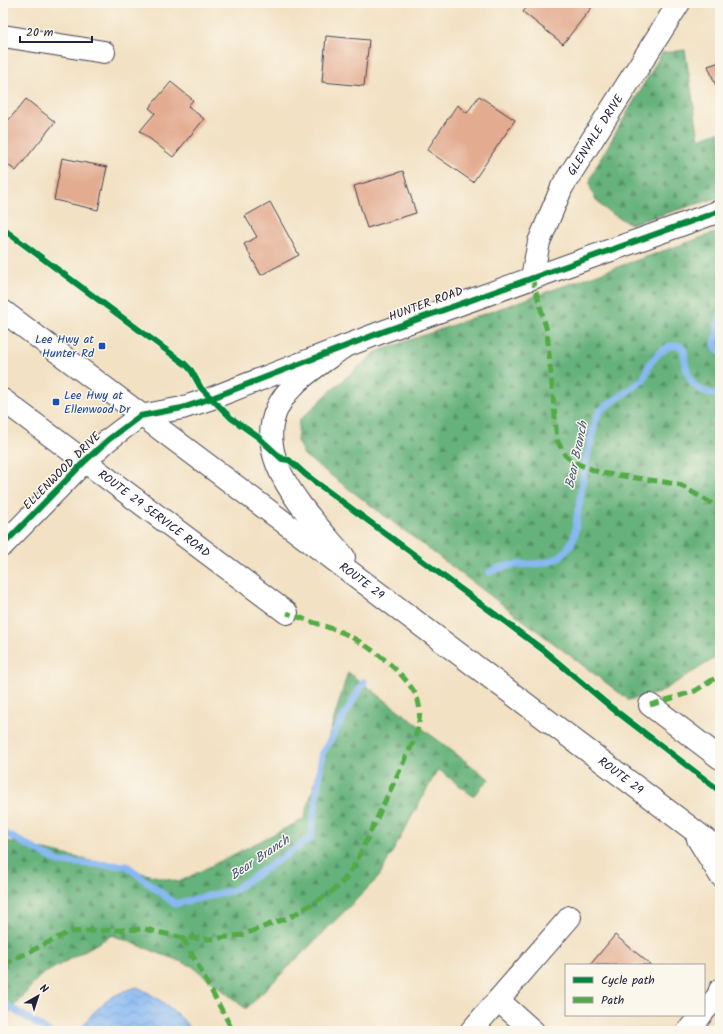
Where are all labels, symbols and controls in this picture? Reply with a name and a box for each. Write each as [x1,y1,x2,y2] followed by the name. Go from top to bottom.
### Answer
[20,18,92,44] scale bar
[26,23,54,42] text: 20 m
[562,90,629,179] street label: GLENVALE DRIVE
[386,282,466,326] street label: HUNTER ROAD
[35,330,95,363] place label: Lee Hwy at Hunter Rd
[97,341,107,351] marker: Lee Hwy at Hunter Rd
[64,386,131,419] place label: Lee Hwy at Ellenwood Dr
[51,397,61,407] marker: Lee Hwy at Ellenwood Dr
[560,418,595,490] water label: Bear Branch
[19,427,106,514] street label: ELLENWOOD DRIVE
[94,465,215,562] street label: ROUTE 29 SERVICE ROAD
[335,557,389,604] street label: ROUTE 29
[594,752,648,799] street label: ROUTE 29
[226,830,295,886] water label: Bear Branch
[565,964,705,1016] legend
[601,971,655,990] text: Cycle path
[18,976,58,1016] north arrow
[35,980,52,998] text: N
[601,991,624,1010] text: Path

